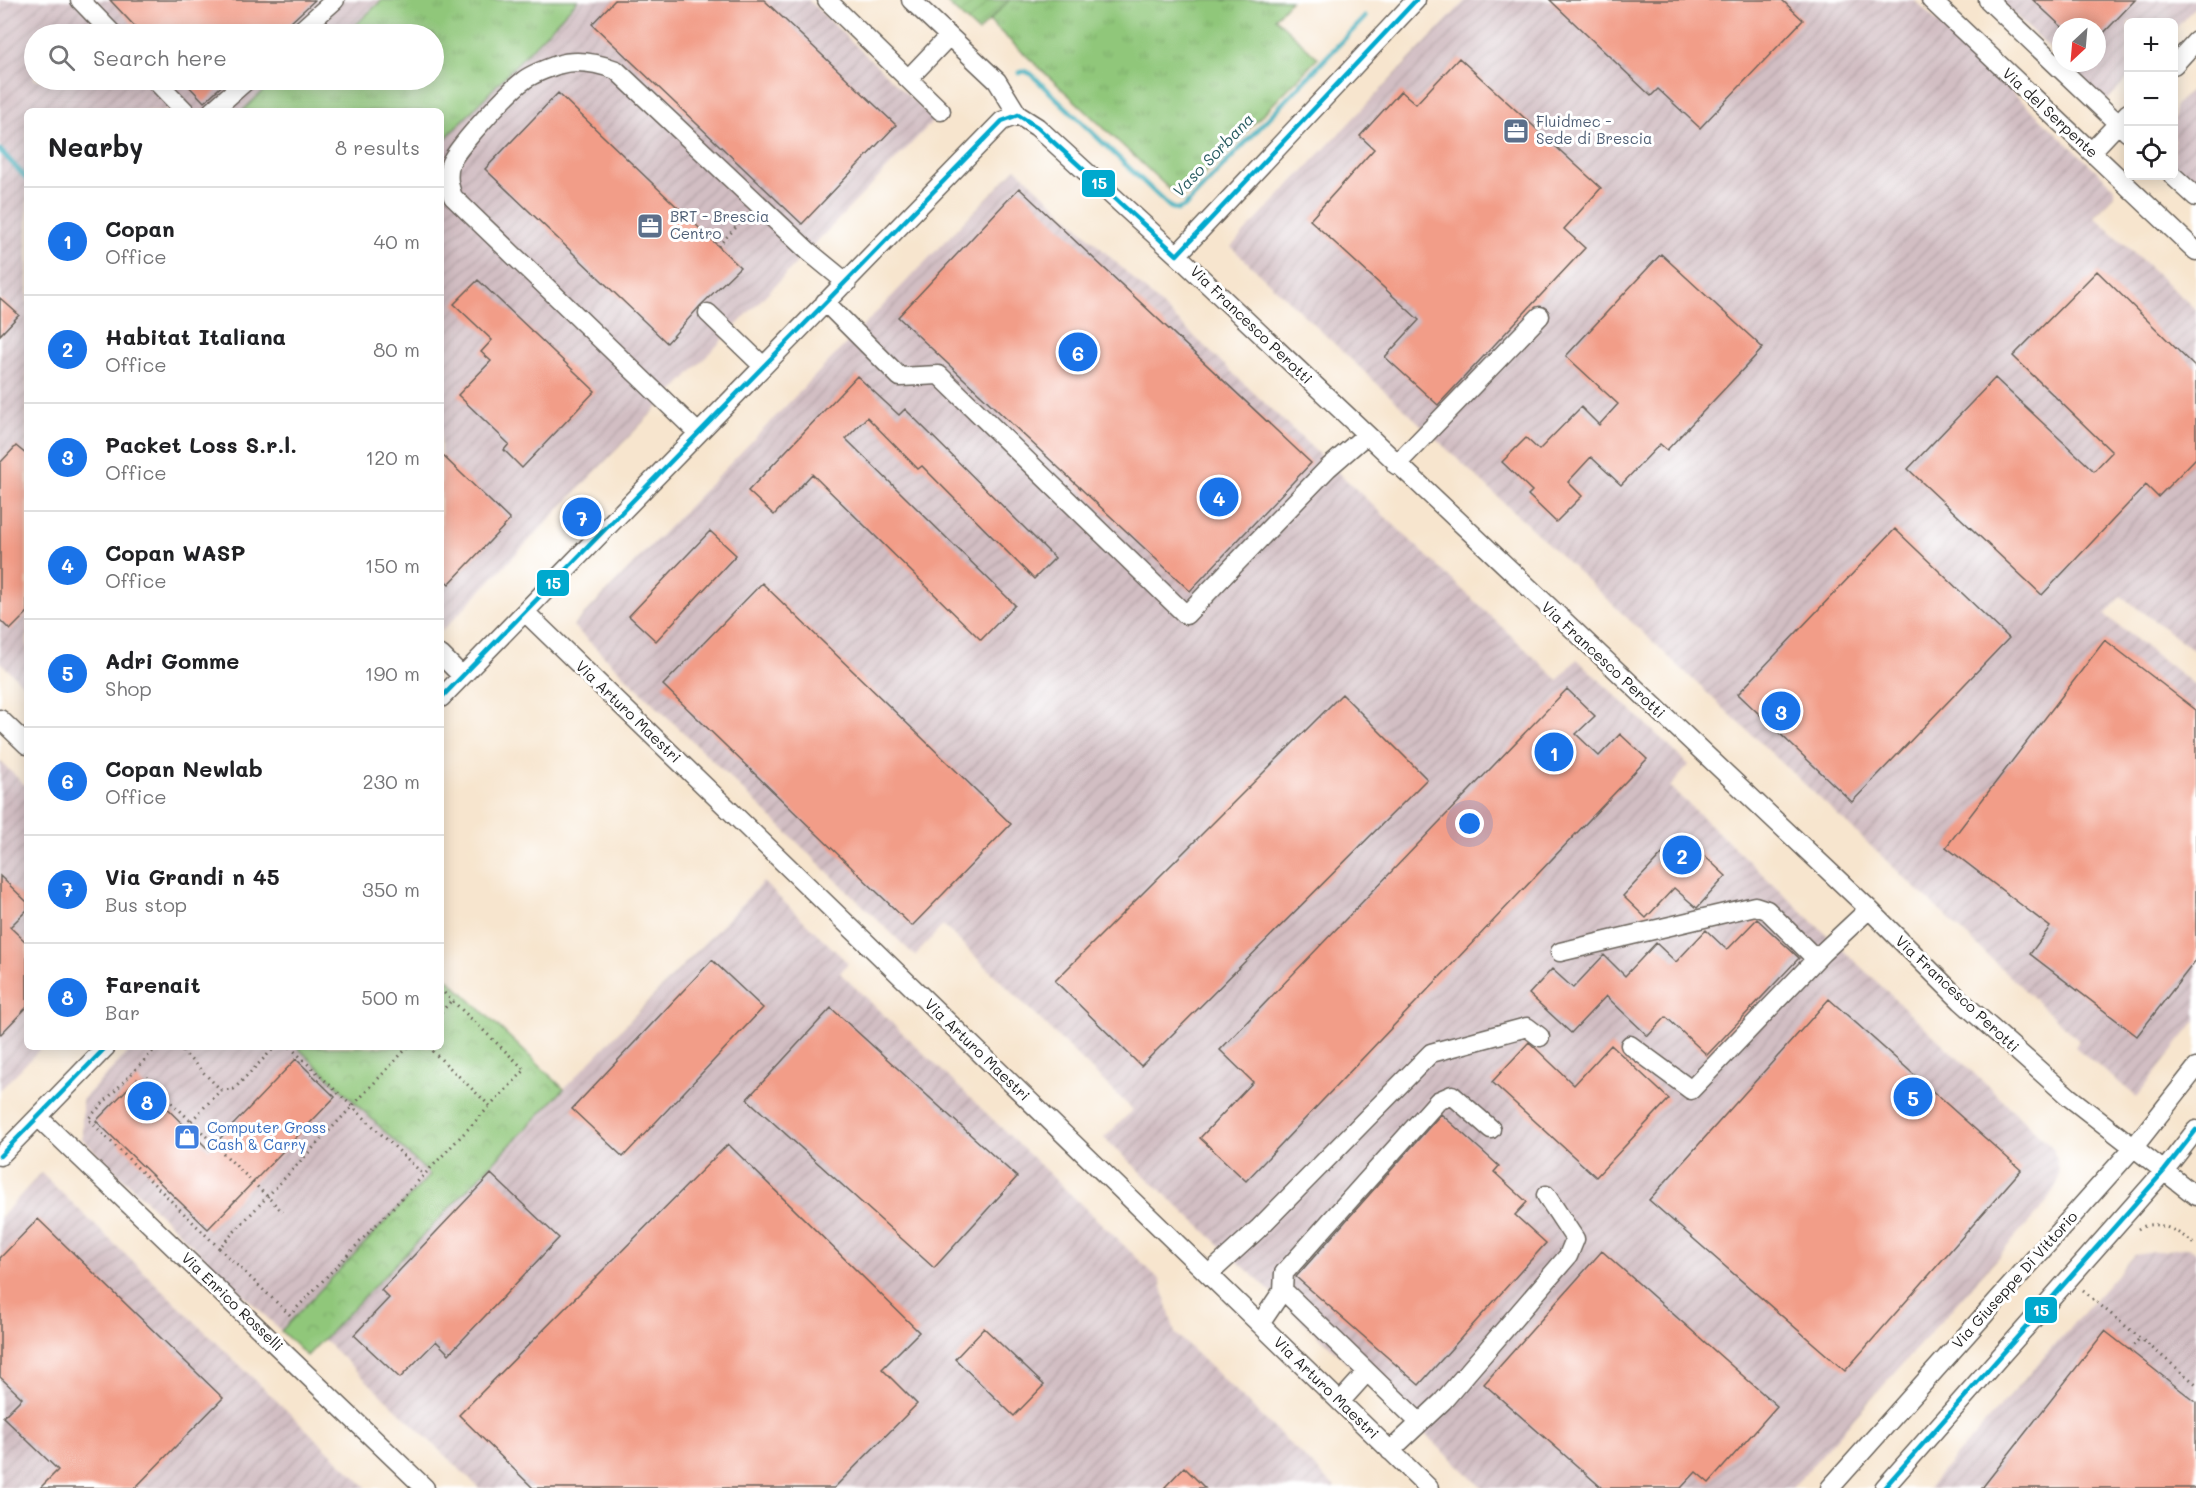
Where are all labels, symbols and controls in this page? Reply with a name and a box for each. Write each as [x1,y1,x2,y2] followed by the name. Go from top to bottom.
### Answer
[2052,18,2106,72] north arrow
[2124,18,2178,180] map controls
[2124,18,2178,72] button: +
[24,24,444,90] search box
[45,41,78,74] icon: search
[93,43,227,72] text: Search here
[1999,63,2103,162] street label: Via del Serpente
[2124,72,2178,126] button: −
[1167,108,1258,201] water label: Vaso Sorbana
[1536,111,1652,148] place label: Fluidmec - Sede di Brescia
[1501,116,1531,146] office icon: Fluidmec - Sede di Brescia
[2124,126,2178,180] button: locate
[48,130,143,164] text: Nearby
[335,134,420,160] text: 8 results
[1081,169,1116,198] line badge: 15
[1091,172,1107,193] text: 15
[670,206,769,243] place label: BRT - Brescia Centro
[635,211,665,241] office icon: BRT - Brescia Centro
[105,214,175,243] text: Copan
[63,228,72,254] text: 1
[374,228,420,254] text: 40 m
[105,243,167,269] text: Office
[1186,261,1317,388] street label: Via Francesco Perotti
[105,322,286,351] text: Habitat Italiana
[1058,330,1098,374] pin: 6
[62,336,73,362] text: 2
[373,336,420,362] text: 80 m
[105,351,167,377] text: Office
[105,430,297,459] text: Packet Loss S.r.l.
[62,444,74,470] text: 3
[365,444,420,470] text: 120 m
[105,459,167,485] text: Office
[1200,474,1238,520] pin: 4
[562,494,602,540] pin: 7
[105,538,245,567] text: Copan WASP
[61,552,74,578] text: 4
[365,552,420,578] text: 150 m
[105,567,167,593] text: Office
[536,569,570,597] line badge: 15
[545,572,561,593] text: 15
[1537,597,1670,722] street label: Via Francesco Perotti
[105,646,239,675] text: Adri Gomme
[572,656,686,767] street label: Via Arturo Maestri
[62,660,73,686] text: 5
[365,660,420,686] text: 190 m
[105,675,152,701] text: Shop
[1762,688,1800,734] pin: 3
[1534,730,1574,774] pin: 1
[105,754,263,783] text: Copan Newlab
[61,768,74,794] text: 6
[362,768,420,794] text: 230 m
[105,783,167,809] text: Office
[1455,809,1484,838] your location
[1662,832,1702,878] pin: 2
[105,862,280,891] text: Via Grandi n 45
[62,876,73,902] text: 7
[362,876,420,902] text: 350 m
[105,891,187,917] text: Bus stop
[1891,931,2024,1056] street label: Via Francesco Perotti
[105,970,201,999] text: Farenait
[61,984,74,1010] text: 8
[361,984,420,1010] text: 500 m
[921,994,1035,1105] street label: Via Arturo Maestri
[105,999,140,1025] text: Bar
[1894,1074,1932,1120] pin: 5
[128,1078,166,1124] pin: 8
[207,1117,326,1154] place label: Computer Gross Cash & Carry
[172,1122,202,1152] shop icon: Computer Gross Cash & Carry
[1947,1206,2081,1352] street label: Via Giuseppe Di Vittorio
[177,1247,288,1355] street label: Via Enrico Rosselli
[2024,1296,2058,1324] line badge: 15
[2033,1299,2049,1320] text: 15
[1270,1332,1384,1443] street label: Via Arturo Maestri

